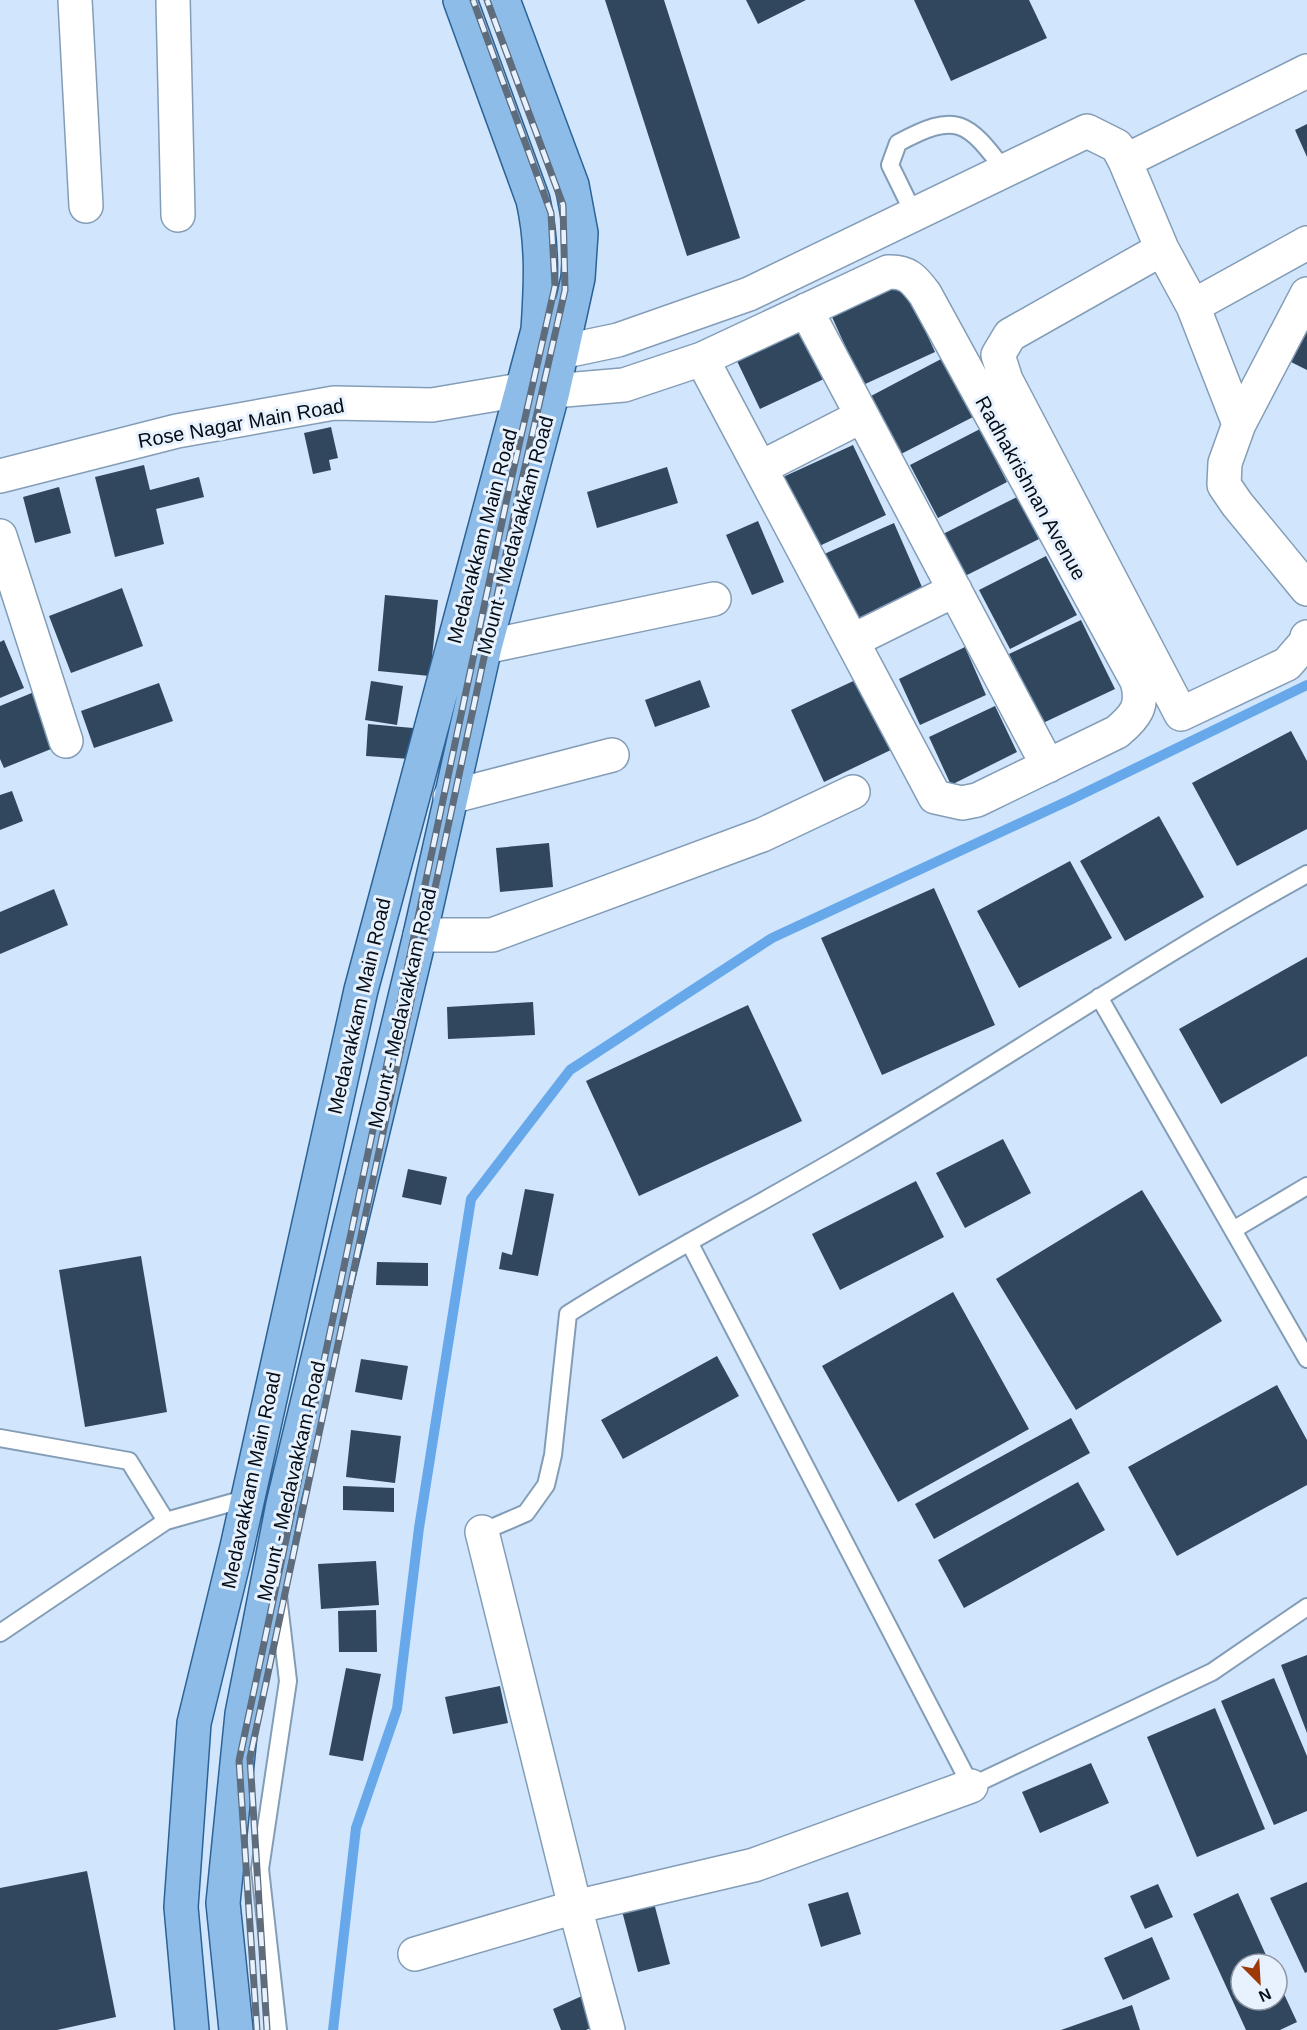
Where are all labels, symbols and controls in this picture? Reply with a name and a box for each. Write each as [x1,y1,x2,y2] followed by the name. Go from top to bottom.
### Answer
[971,392,1091,584] street label: Radhakrishnan Avenue
[136,394,346,452] street label: Rose Nagar Main Road
[473,414,557,656] street label: Mount - Medavakkam Road
[443,426,521,646] street label: Medavakkam Main Road
[364,886,440,1130] street label: Mount - Medavakkam Road
[323,896,395,1116] street label: Medavakkam Main Road
[253,1359,329,1603] street label: Mount - Medavakkam Road
[217,1370,285,1590] street label: Medavakkam Main Road
[1229,1952,1289,2012] north arrow
[1256,1985,1274,2005] text: N

